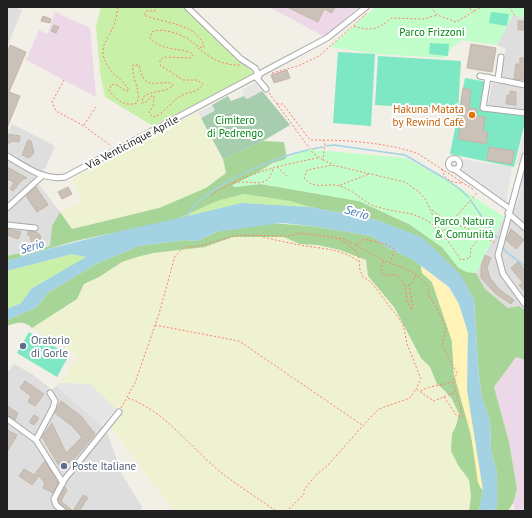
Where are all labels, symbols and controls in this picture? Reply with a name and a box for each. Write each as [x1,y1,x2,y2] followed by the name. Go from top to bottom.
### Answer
[399,25,465,39] park label: Parco Frizzoni
[393,102,464,129] place label: Hakuna Matata by Rewind Cafè
[467,110,477,120] marker: Hakuna Matata by Rewind Cafè
[82,111,181,173] street label: Via Venticinque Aprile
[207,113,263,140] park label: Cimitero di Pedrengo
[343,201,371,223] water label: Serio
[434,214,494,241] park label: Parco Natura & Comuniità
[18,235,46,257] water label: Serio
[31,333,70,360] place label: Oratorio di Gorle
[18,341,28,351] marker: Oratorio di Gorle
[72,459,136,473] place label: Poste Italiane
[59,461,69,471] marker: Poste Italiane

